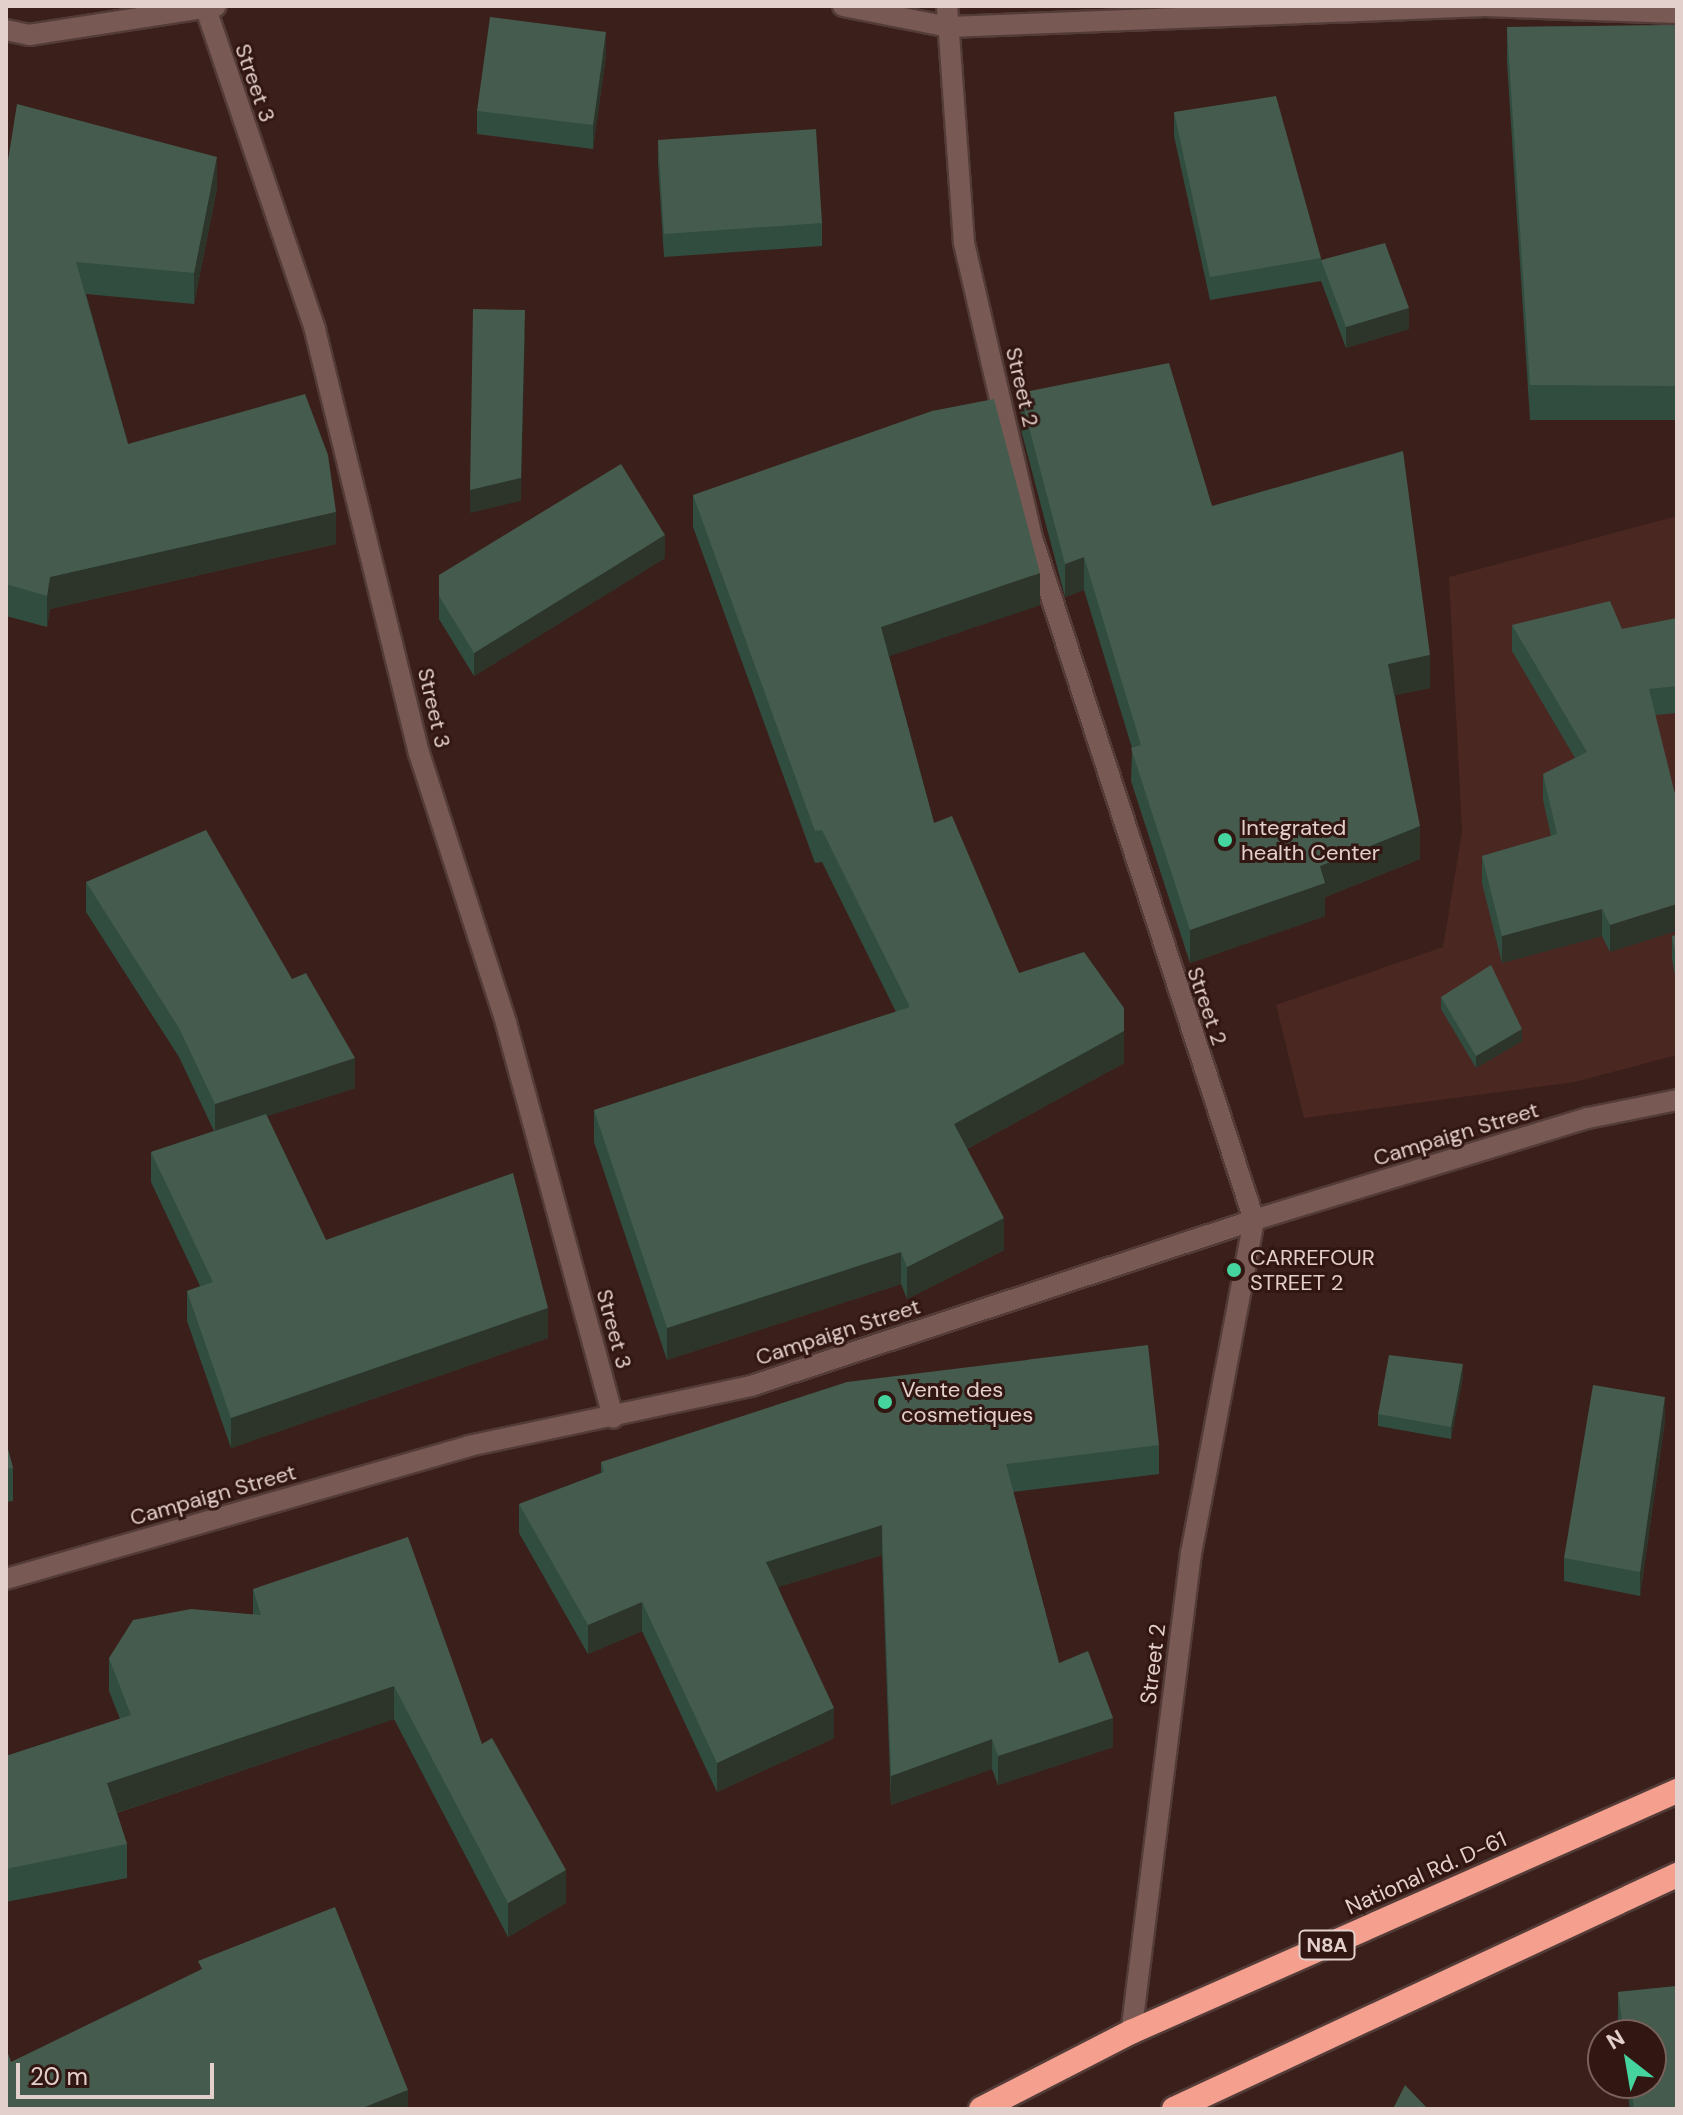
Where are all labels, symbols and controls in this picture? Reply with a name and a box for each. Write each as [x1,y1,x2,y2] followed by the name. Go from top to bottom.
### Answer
[229,40,281,126] street label: Street 3
[1000,345,1044,429] street label: Street 2
[412,665,456,751] street label: Street 3
[1241,814,1380,866] place label: Integrated health Center
[1216,831,1234,849] marker: Integrated health Center
[1181,963,1233,1049] street label: Street 2
[1370,1096,1542,1172] street label: Campaign Street
[1250,1244,1375,1296] place label: CARREFOUR STREET 2
[1225,1261,1243,1279] marker: CARREFOUR STREET 2
[591,1286,637,1372] street label: Street 3
[752,1293,924,1371] street label: Campaign Street
[901,1376,1033,1428] place label: Vente des cosmetiques
[876,1393,894,1411] marker: Vente des cosmetiques
[127,1459,299,1531] street label: Campaign Street
[1135,1622,1171,1706] street label: Street 2
[1341,1826,1511,1920] street label: National Rd. D-61
[1297,1929,1357,1961] road number: N8A
[1587,2019,1667,2099] north arrow
[1601,2023,1630,2056] text: N
[20,2047,218,2097] scale bar
[30,2061,88,2092] text: 20 m

